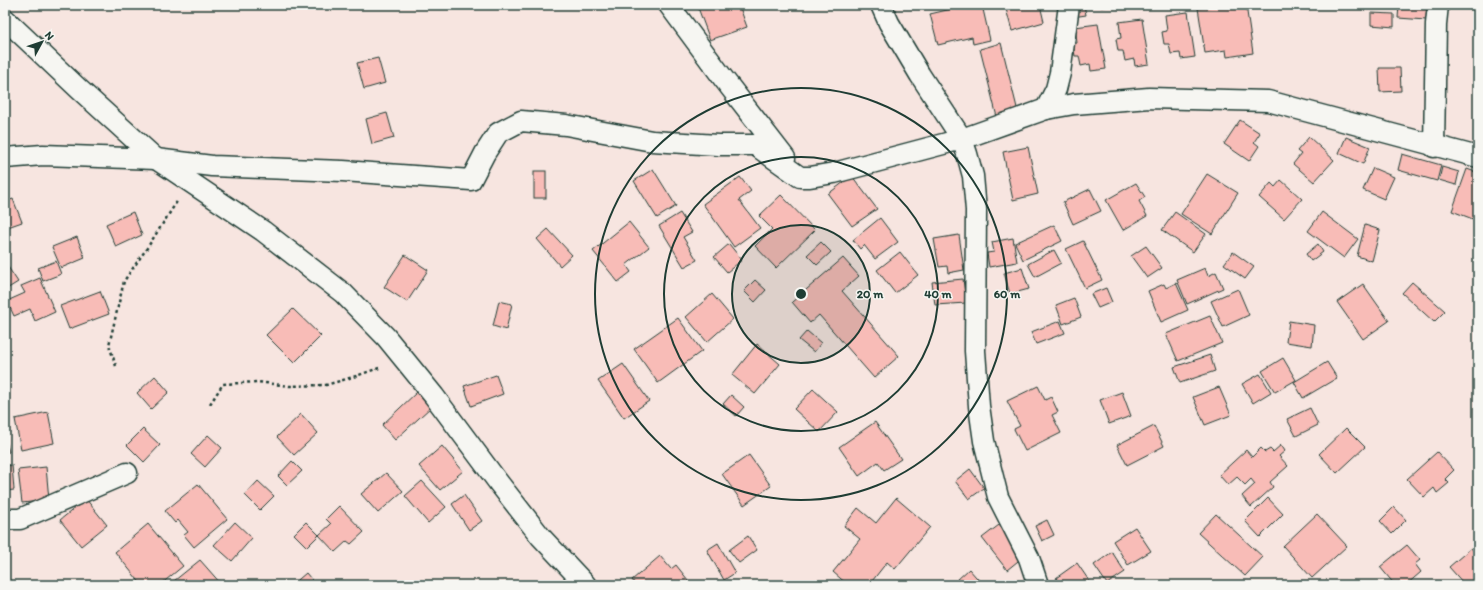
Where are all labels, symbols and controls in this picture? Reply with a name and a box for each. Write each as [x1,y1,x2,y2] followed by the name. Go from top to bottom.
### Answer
[22,22,62,62] north arrow
[42,29,57,43] text: N
[794,287,808,301] centre of rings
[857,287,884,301] text: 20 m
[924,287,953,301] text: 40 m
[994,287,1021,301] text: 60 m

